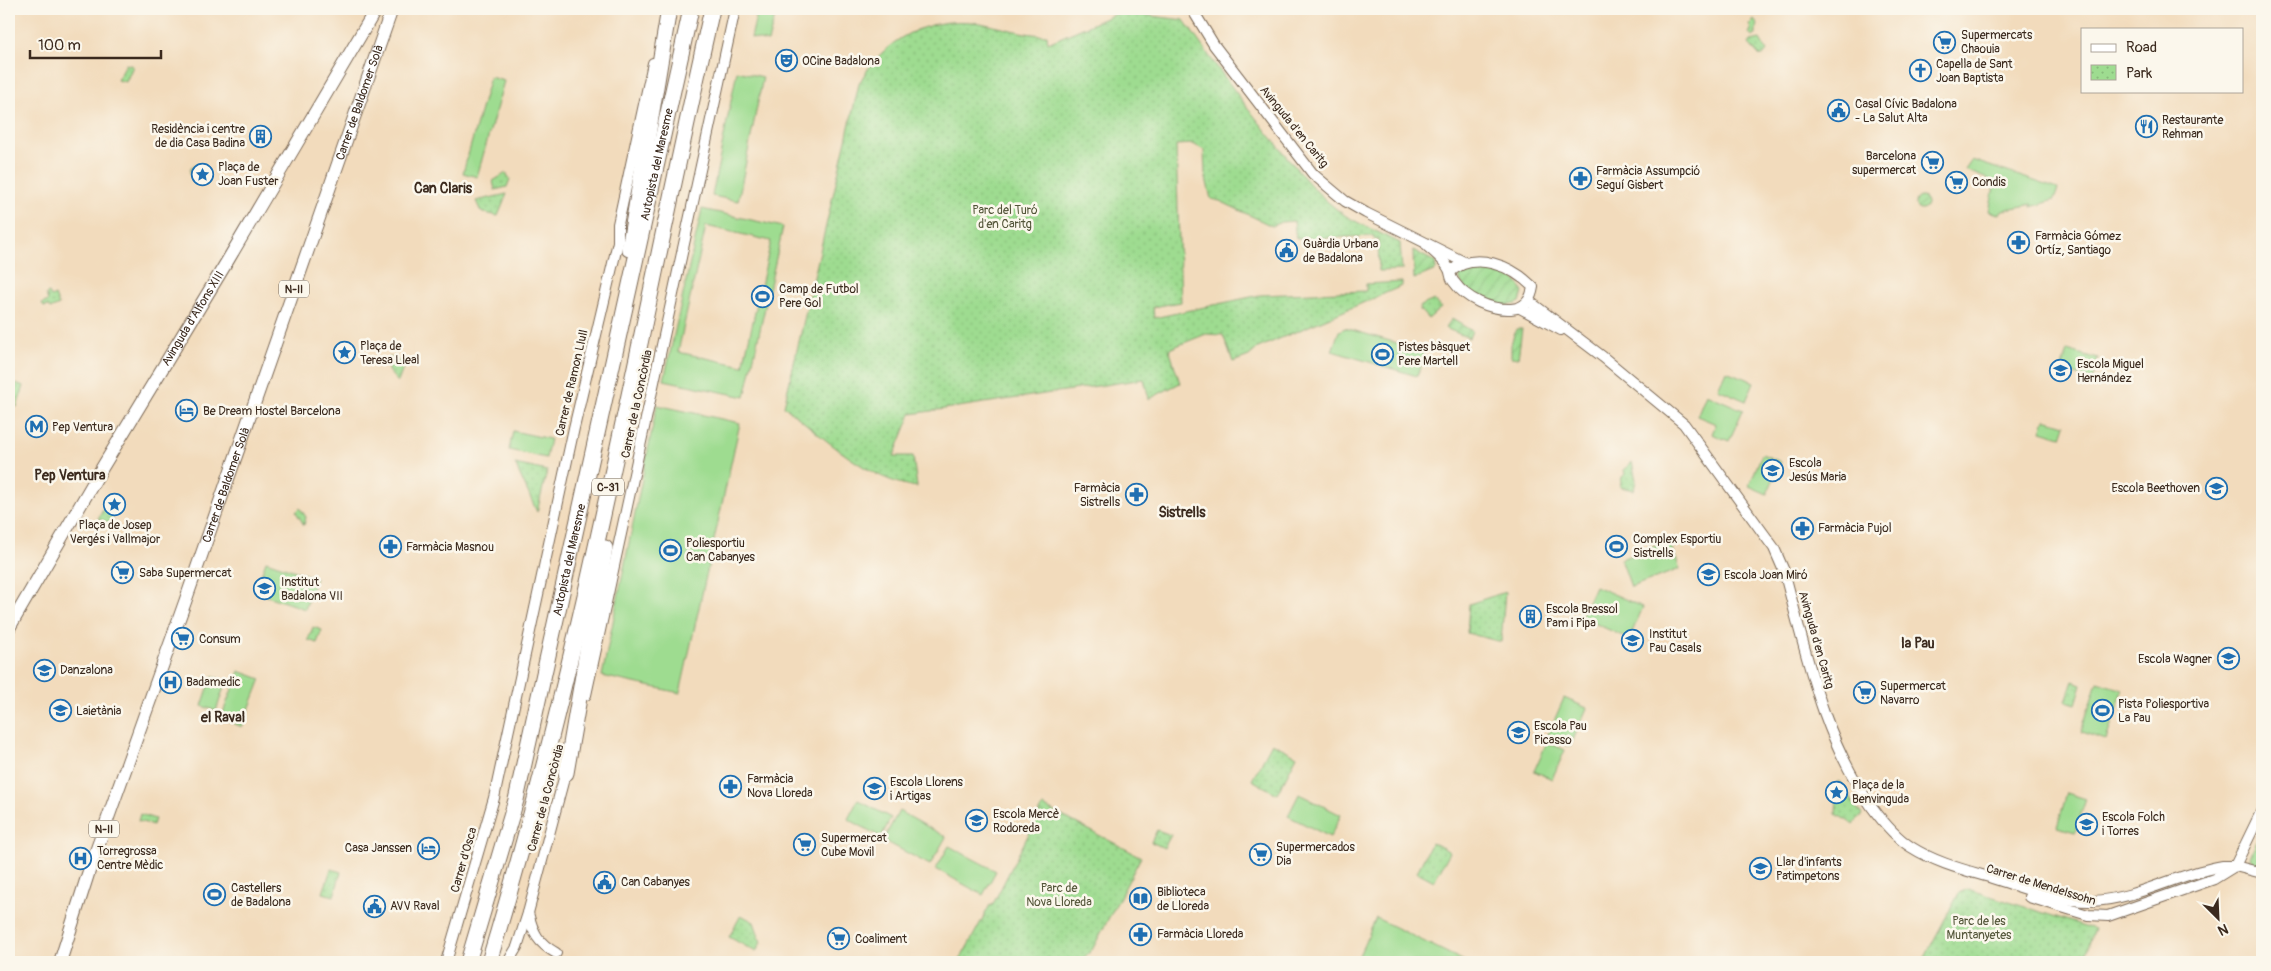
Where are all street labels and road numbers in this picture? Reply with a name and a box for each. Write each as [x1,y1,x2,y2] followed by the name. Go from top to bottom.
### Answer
[332,43,386,162] street label: Carrer de Baldomer Solà
[1256,83,1332,171] street label: Avinguda d'en Caritg
[637,107,676,222] street label: Autopista del Maresme
[158,268,227,369] street label: Avinguda d'Alfons XIII
[279,280,309,298] road number: N-II
[552,328,592,438] street label: Carrer de Ramon Llull
[618,348,656,460] street label: Carrer de la Concòrdia
[199,425,253,545] street label: Carrer de Baldomer Solà
[592,478,624,496] road number: C-31
[549,502,589,617] street label: Autopista del Maresme
[1795,589,1837,691] street label: Avinguda d'en Caritg
[524,742,568,853] street label: Carrer de la Concòrdia
[89,821,119,838] road number: N-II
[448,825,481,894] street label: Carrer d'Osca
[1984,861,2098,909] street label: Carrer de Mendelssohn

